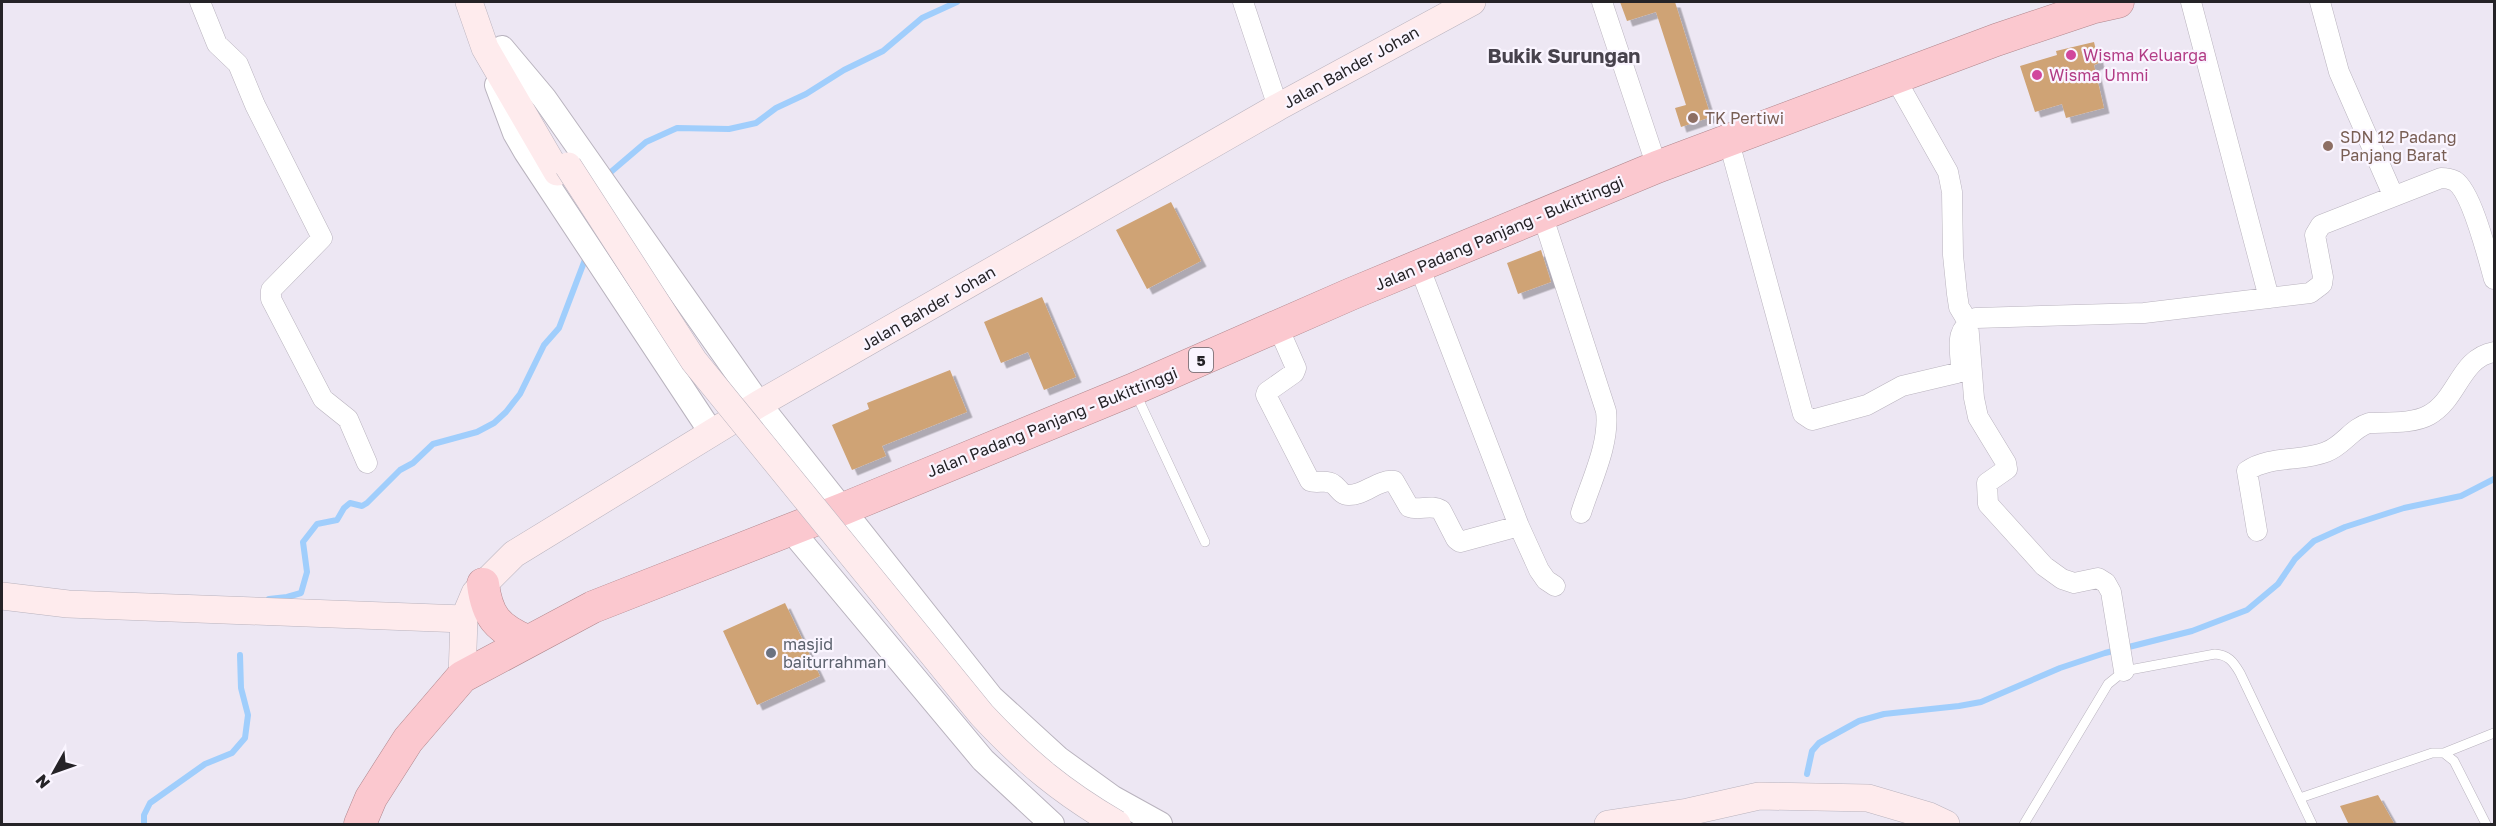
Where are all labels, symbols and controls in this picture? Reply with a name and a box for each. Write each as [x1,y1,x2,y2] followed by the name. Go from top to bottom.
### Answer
[1280,21,1422,113] street label: Jalan Bahder Johan
[1488,43,1640,67] district label: Bukik Surungan
[2083,45,2207,65] place label: Wisma Keluarga
[2064,48,2078,62] marker: Wisma Keluarga
[2049,65,2149,85] place label: Wisma Ummi
[2030,68,2044,82] marker: Wisma Ummi
[1705,108,1784,128] place label: TK Pertiwi
[1686,111,1700,125] marker: TK Pertiwi
[2340,127,2457,165] place label: SDN 12 Padang Panjang Barat
[2321,139,2335,153] marker: SDN 12 Padang Panjang Barat
[1371,171,1627,295] street label: Jalan Padang Panjang - Bukittinggi
[857,261,999,355] street label: Jalan Bahder Johan
[1189,348,1213,372] road number: 5
[924,362,1180,482] street label: Jalan Padang Panjang - Bukittinggi
[783,634,887,672] place label: masjid baiturrahman
[764,646,778,660] marker: masjid baiturrahman
[24,742,84,802] north arrow
[31,771,54,793] text: N

